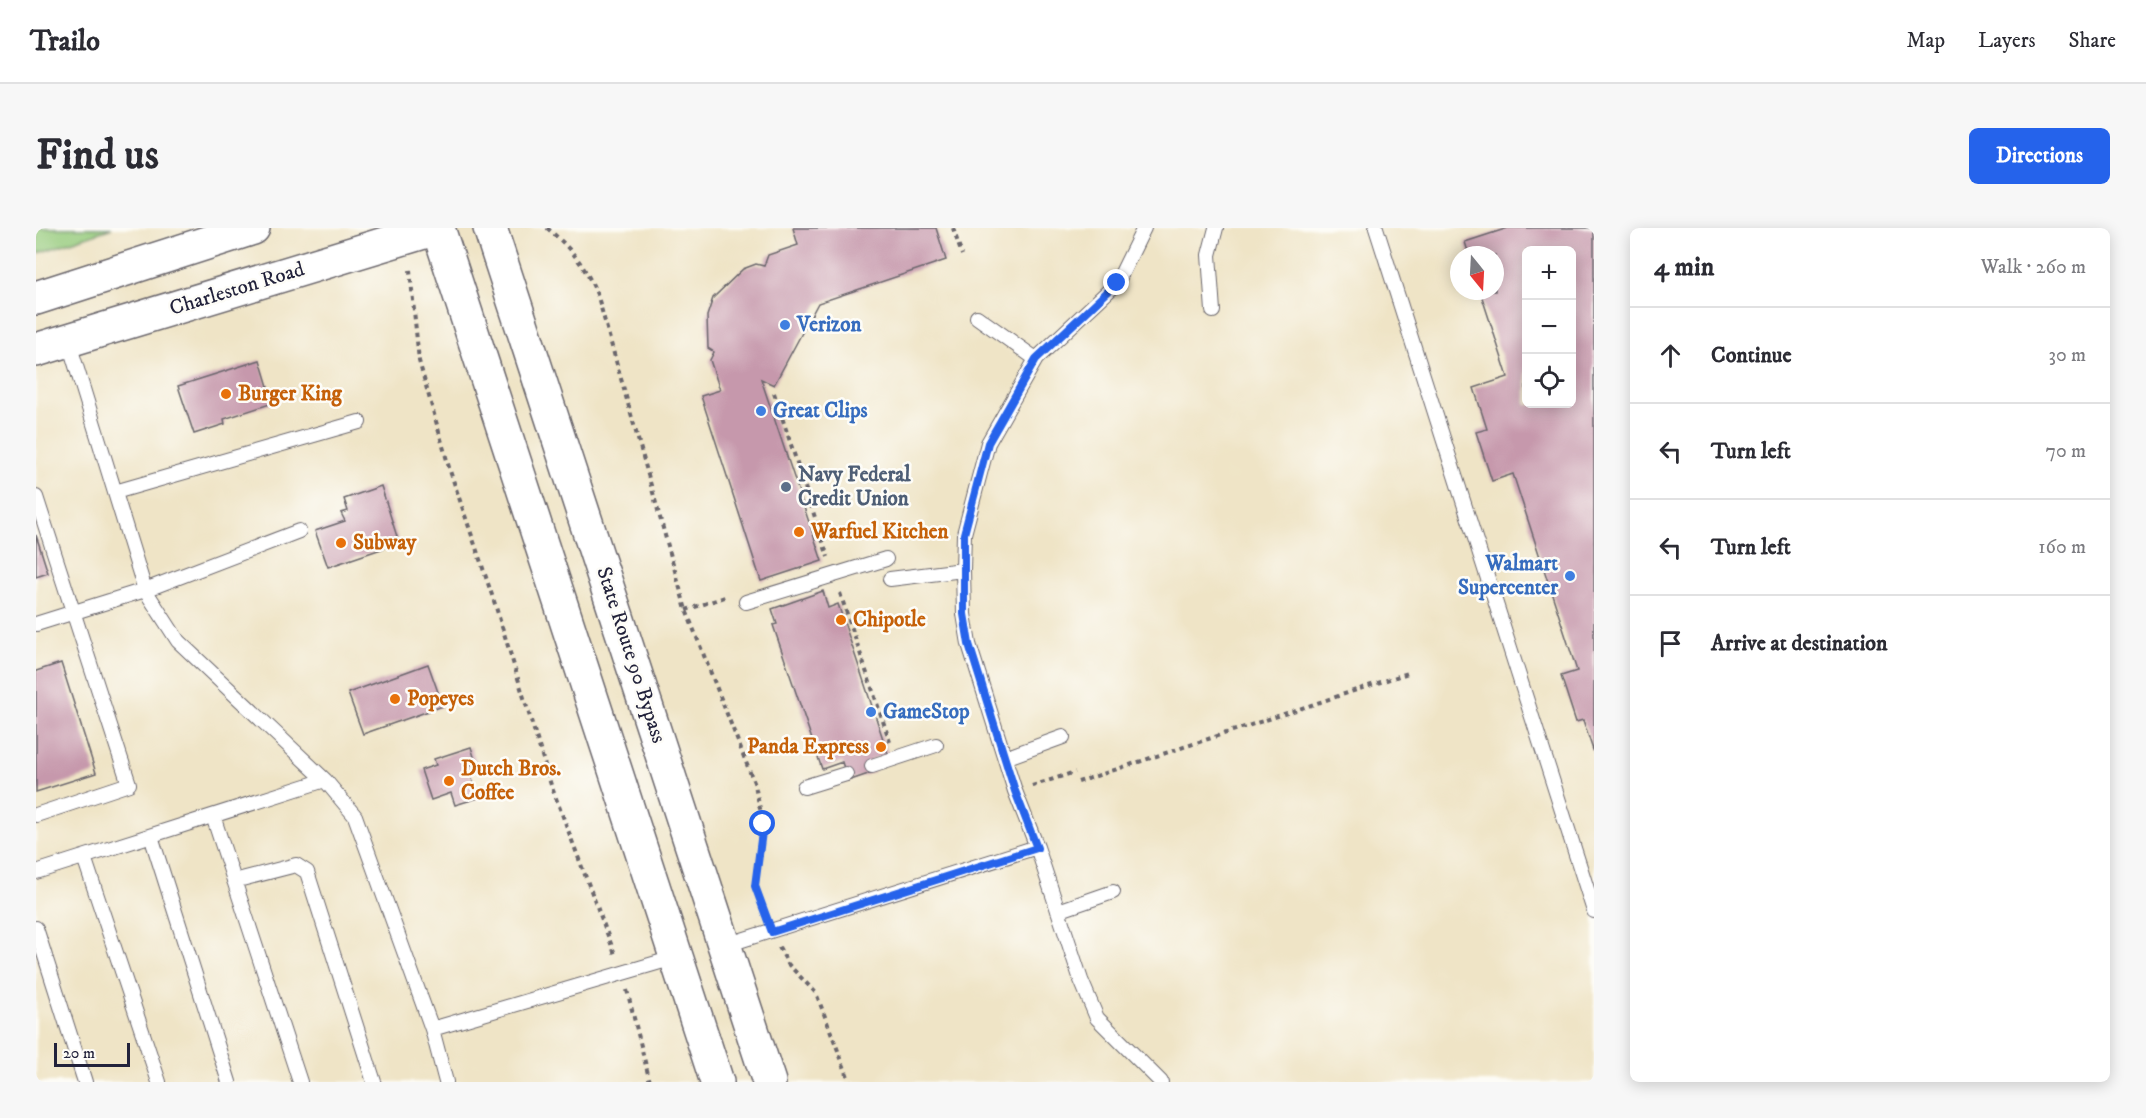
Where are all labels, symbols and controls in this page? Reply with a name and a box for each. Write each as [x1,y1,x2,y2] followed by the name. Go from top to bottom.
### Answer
[30,24,100,59] text: Trailo
[1906,28,1945,54] text: Map
[1978,28,2036,54] text: Layers
[2069,28,2116,54] text: Share
[1969,128,2110,184] button: Directions
[36,130,159,182] text: Find us
[1450,246,1504,300] north arrow
[1522,246,1576,408] map controls
[1522,246,1576,300] button: +
[1654,251,1714,284] text: 4 min
[1981,255,2086,280] text: Walk · 260 m
[167,256,308,322] street label: Charleston Road
[1103,269,1129,295] route end
[1522,300,1576,354] button: −
[796,312,862,338] place label: Verizon
[778,318,792,332] marker: Verizon
[1654,339,1687,372] icon: ahead
[1711,342,1792,369] text: Continue
[2048,343,2086,368] text: 30 m
[1522,354,1576,408] button: locate
[238,381,343,407] place label: Burger King
[219,387,233,401] marker: Burger King
[773,398,868,424] place label: Great Clips
[754,404,768,418] marker: Great Clips
[1654,435,1687,468] icon: left
[1711,438,1791,465] text: Turn left
[2045,439,2086,464] text: 70 m
[798,462,911,512] place label: Navy Federal Credit Union
[779,480,793,494] marker: Navy Federal Credit Union
[810,519,950,545] place label: Warfuel Kitchen
[792,525,806,539] marker: Warfuel Kitchen
[353,530,417,556] place label: Subway
[1654,531,1687,564] icon: left
[1711,534,1791,561] text: Turn left
[2038,535,2086,560] text: 160 m
[334,536,348,550] marker: Subway
[1458,551,1559,601] place label: Walmart Supercenter
[590,564,672,746] street label: State Route 90 Bypass
[1563,569,1577,583] marker: Walmart Supercenter
[853,607,926,633] place label: Chipotle
[834,613,848,627] marker: Chipotle
[1654,627,1687,660] icon: arrive
[1711,630,1888,657] text: Arrive at destination
[407,686,474,712] place label: Popeyes
[388,692,402,706] marker: Popeyes
[883,699,970,725] place label: GameStop
[864,705,878,719] marker: GameStop
[747,734,869,760] place label: Panda Express
[874,740,888,754] marker: Panda Express
[461,756,561,806] place label: Dutch Bros. Coffee
[442,774,456,788] marker: Dutch Bros. Coffee
[749,810,775,836] route start
[54,1040,130,1068] scale bar
[63,1043,95,1063] text: 20 m

